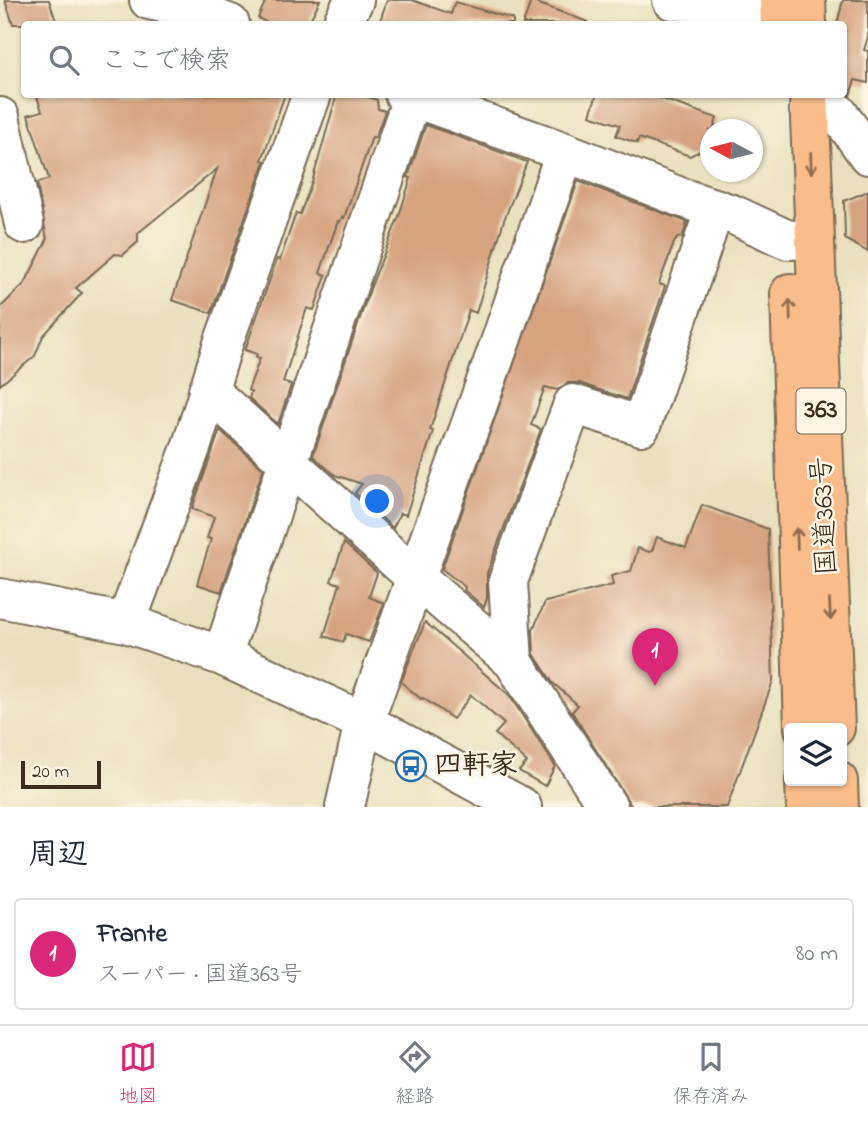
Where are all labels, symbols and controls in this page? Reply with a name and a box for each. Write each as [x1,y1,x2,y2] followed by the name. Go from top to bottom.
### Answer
[21,21,847,98] search box
[45,41,83,79] icon: search
[101,43,231,81] text: ここで検索
[700,119,763,182] north arrow
[804,151,818,174] one-way arrow
[784,299,797,322] one-way arrow
[796,388,846,434] road number: 363
[802,455,850,577] street label: 国道363号
[360,484,394,518] your location
[791,526,804,549] one-way arrow
[824,599,837,622] one-way arrow
[632,628,678,686] pin: 1
[784,723,847,786] map controls
[784,723,847,786] button: layers
[434,746,518,787] place label: 四軒家
[394,749,428,783] bus stop icon: 四軒家
[21,758,102,790] scale bar
[32,759,69,786] text: 20 m
[28,834,88,878] text: 周辺
[97,916,167,954] text: Frante
[49,938,57,971] text: 1
[796,938,838,971] text: 80 m
[97,959,303,992] text: スーパー · 国道363号
[119,1038,157,1111] tab: 地図
[396,1038,434,1111] tab: 経路
[673,1038,749,1111] tab: 保存済み

